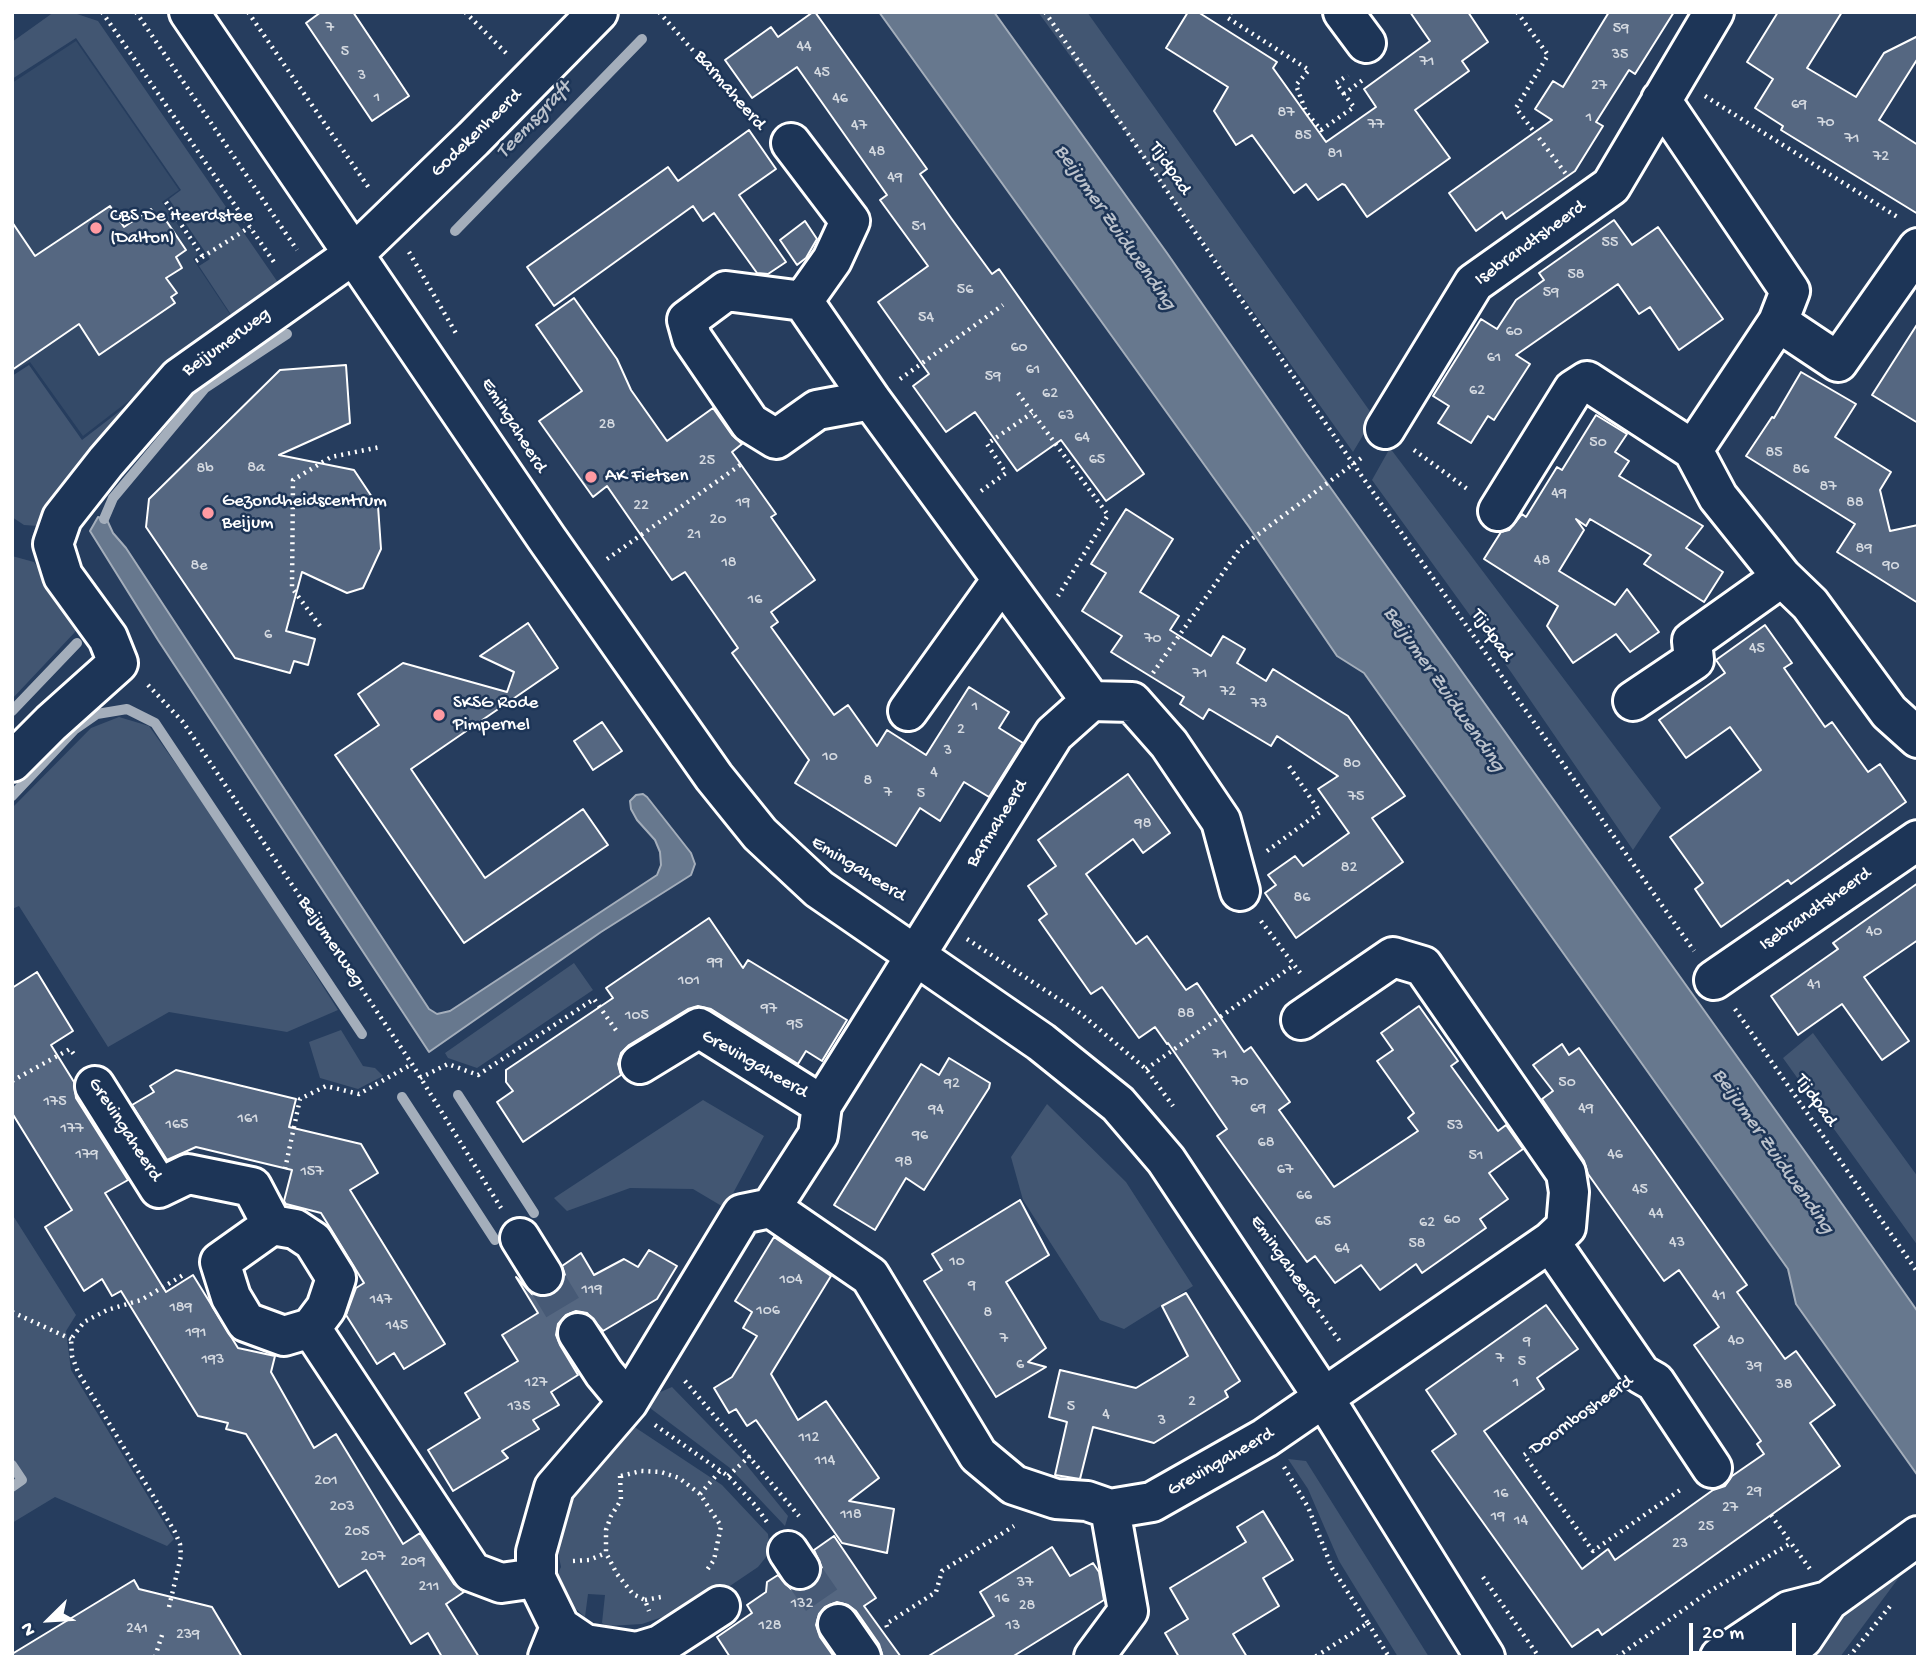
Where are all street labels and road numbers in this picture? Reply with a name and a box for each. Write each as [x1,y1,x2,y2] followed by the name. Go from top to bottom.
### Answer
[688,46,770,136] street label: Barmaheerd
[427,85,527,183] street label: Godekenheerd
[1143,138,1195,200] street label: Tijdpad
[1471,196,1591,292] street label: Isebrandtsheerd
[178,303,276,383] street label: Beijumerweg
[475,374,551,478] street label: Emingaheerd
[1465,605,1517,667] street label: Tijdpad
[962,776,1034,872] street label: Barmaheerd
[806,832,910,908] street label: Emingaheerd
[1756,863,1876,957] street label: Isebrandtsheerd
[292,893,368,991] street label: Beijumerweg
[697,1025,811,1105] street label: Grevingaheerd
[1789,1070,1841,1132] street label: Tijdpad
[82,1074,166,1186] street label: Grevingaheerd
[1244,1211,1324,1313] street label: Emingaheerd
[1526,1371,1638,1461] street label: Doornbosheerd
[1164,1423,1278,1503] street label: Grevingaheerd

